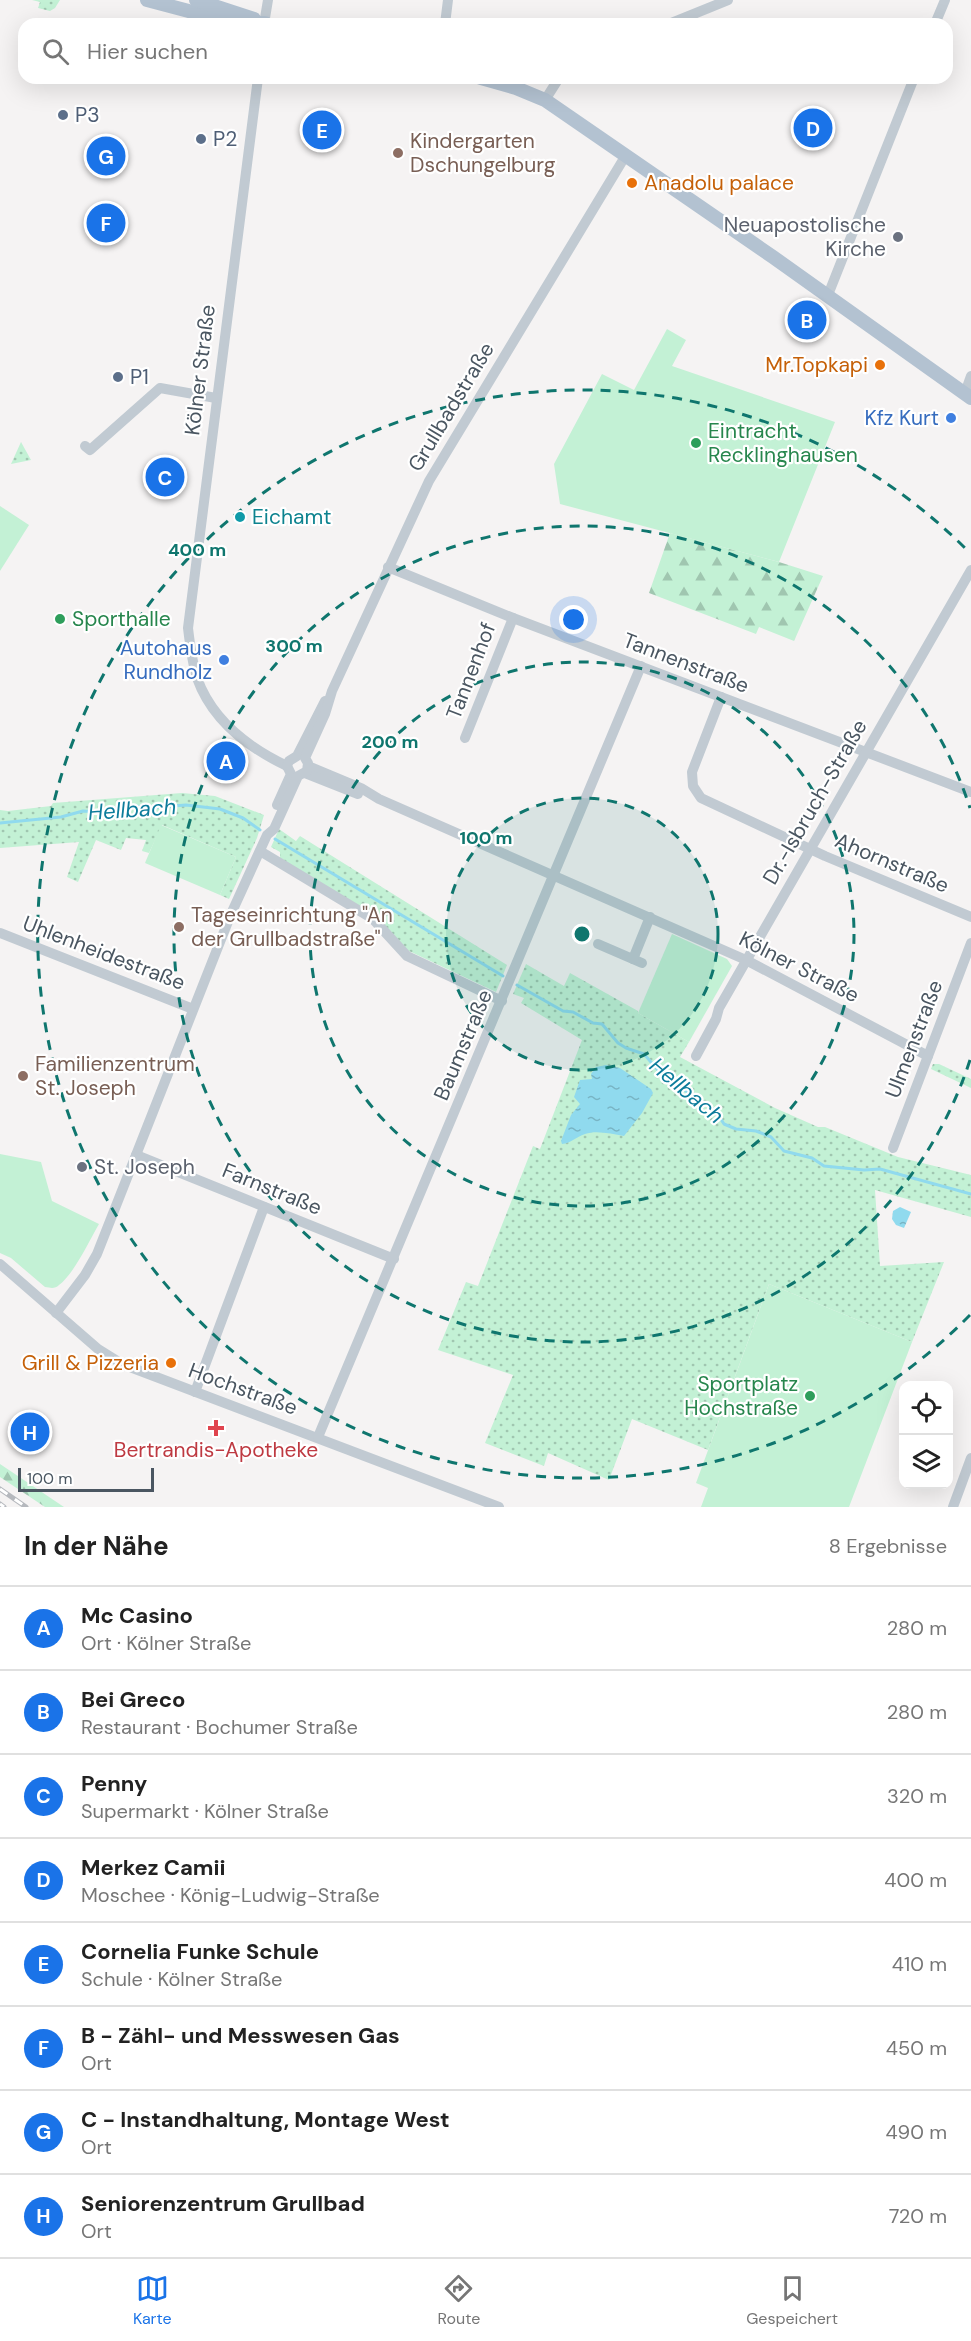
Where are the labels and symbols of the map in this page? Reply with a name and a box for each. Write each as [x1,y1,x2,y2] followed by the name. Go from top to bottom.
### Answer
[75,101,100,129] place label: P3
[794,106,832,150] pin: D
[56,108,70,122] marker: P3
[302,108,342,152] pin: E
[213,125,237,153] place label: P2
[410,127,556,179] place label: Kindergarten Dschungelburg
[194,132,208,146] marker: P2
[86,134,126,178] pin: G
[391,146,405,160] marker: Kindergarten Dschungelburg
[644,169,794,197] place label: Anadolu palace
[625,176,639,190] marker: Anadolu palace
[86,200,126,246] pin: F
[724,211,886,263] place label: Neuapostolische Kirche
[891,230,905,244] marker: Neuapostolische Kirche
[788,298,826,342] pin: B
[178,303,222,437] street label: Kölner Straße
[401,337,501,477] street label: Grullbadstraße
[765,351,868,379] place label: Mr.Topkapi
[873,358,887,372] marker: Mr.Topkapi
[130,363,149,391] place label: P1
[111,370,125,384] marker: P1
[864,404,939,432] place label: Kfz Kurt
[944,411,958,425] marker: Kfz Kurt
[708,417,858,469] place label: Eintracht Recklinghausen
[689,436,703,450] marker: Eintracht Recklinghausen
[146,454,184,500] pin: C
[252,503,331,531] place label: Eichamt
[233,510,247,524] marker: Eichamt
[168,538,226,562] text: 400 m
[72,605,171,633] place label: Sporthalle
[559,605,588,634] your location
[53,612,67,626] marker: Sporthalle
[440,619,502,723] street label: Tannenhof
[619,626,753,700] street label: Tannenstraße
[120,634,212,686] place label: Autohaus Rundholz
[265,634,323,658] text: 300 m
[217,653,231,667] marker: Autohaus Rundholz
[756,714,874,889] street label: Dr.-Isbruch-Straße
[362,730,418,754] text: 200 m
[206,738,246,783] pin: A
[87,792,177,827] water label: Hellbach
[459,826,513,850] text: 100 m
[831,826,953,900] street label: Ahornstraße
[191,901,393,953] place label: Tageseinrichtung "An der Grullbadstraße"
[19,909,189,997] street label: Uhlenheidestraße
[172,920,186,934] marker: Tageseinrichtung "An der Grullbadstraße"
[572,924,592,944] centre of rings
[734,925,864,1009] street label: Kölner Straße
[879,976,949,1102] street label: Ulmenstraße
[427,985,499,1105] street label: Baumstraße
[35,1050,195,1102] place label: Familienzentrum St. Joseph
[643,1051,730,1130] water label: Hellbach
[16,1069,30,1083] marker: Familienzentrum St. Joseph
[94,1153,195,1181] place label: St. Joseph
[218,1156,326,1222] street label: Farnstraße
[75,1160,89,1174] marker: St. Joseph
[22,1349,159,1377] place label: Grill & Pizzeria
[164,1356,178,1370] marker: Grill & Pizzeria
[185,1356,301,1422] street label: Hochstraße
[684,1370,798,1422] place label: Sportplatz Hochstraße
[803,1389,817,1403] marker: Sportplatz Hochstraße
[10,1410,50,1454] pin: H
[209,1421,223,1435] marker: Bertrandis-Apotheke
[114,1436,318,1464] place label: Bertrandis-Apotheke
[18,1465,154,1492] scale bar

